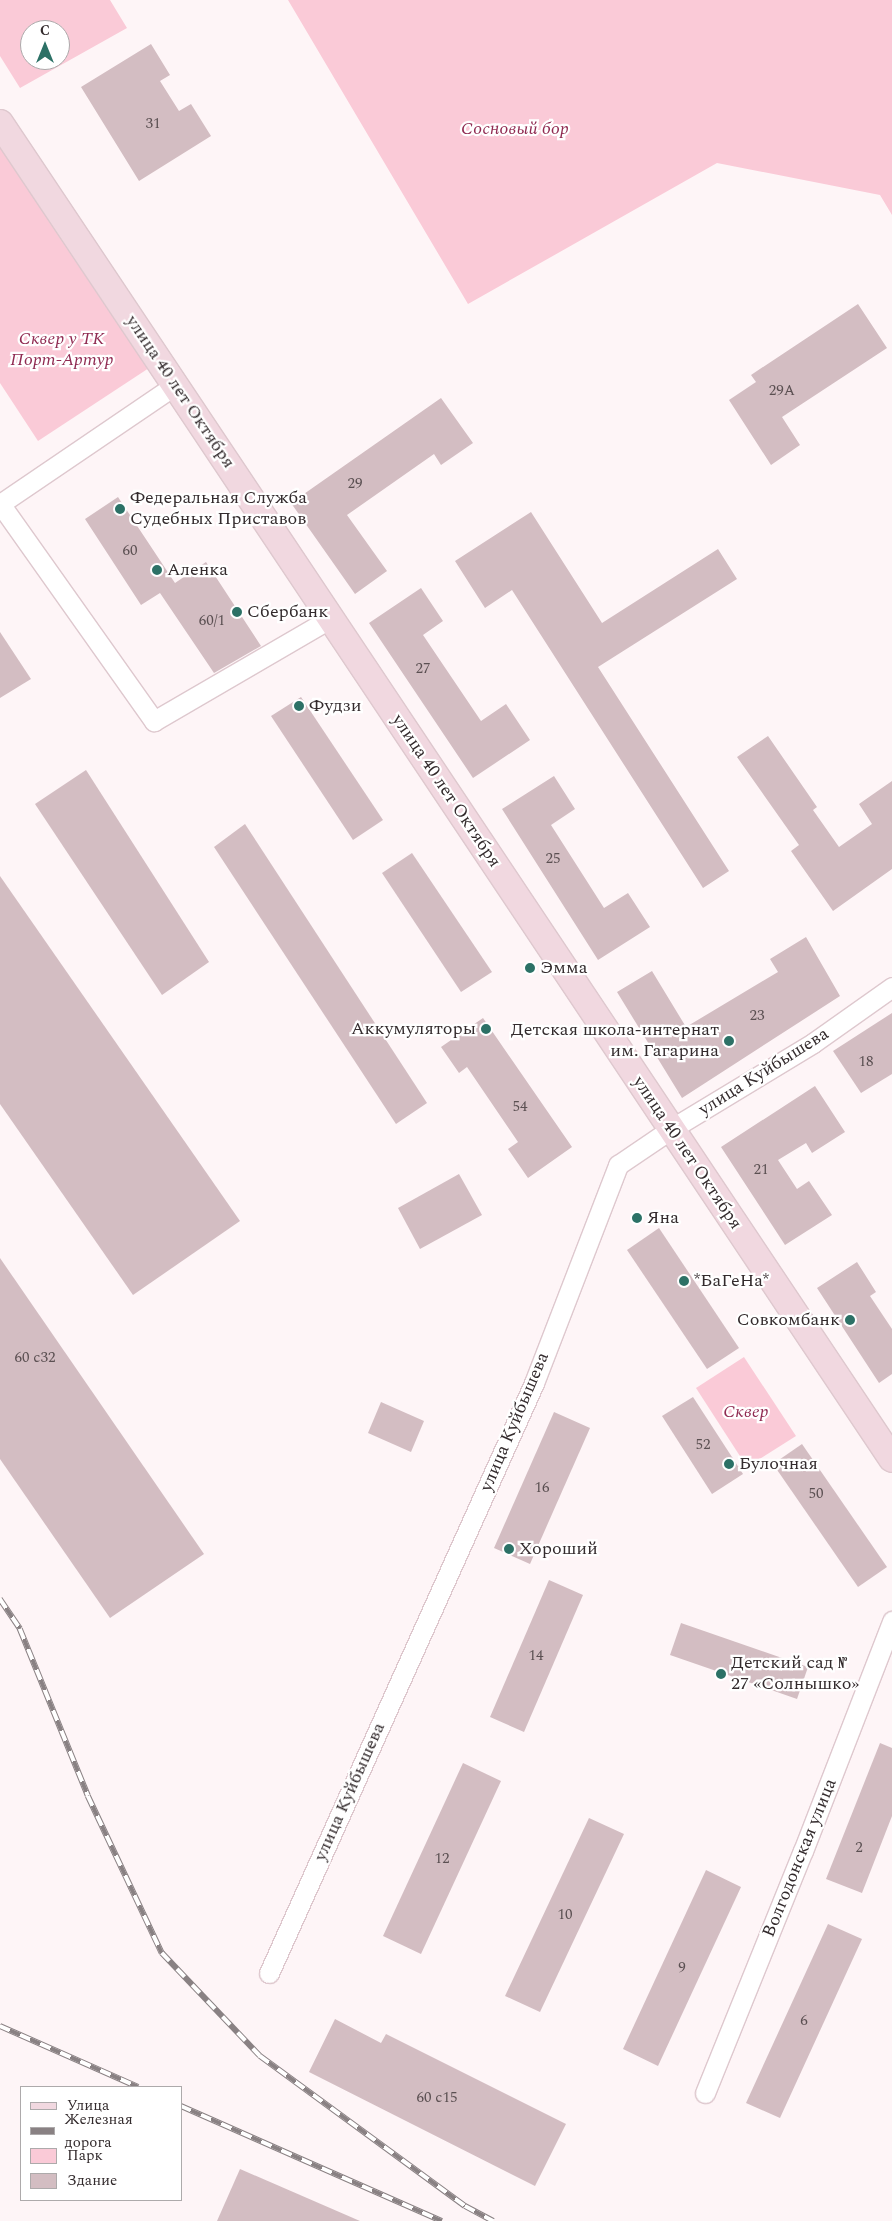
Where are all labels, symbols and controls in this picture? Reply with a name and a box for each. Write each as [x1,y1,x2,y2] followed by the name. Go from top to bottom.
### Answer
[20,20,70,70] north arrow
[40,20,50,41] text: С
[146,115,160,133] house number: 31
[461,118,569,140] park label: Сосновый бор
[121,311,239,473] street label: улица 40 лет Октября
[10,329,114,372] park label: Сквер у ТК Порт-Артур
[769,382,795,400] house number: 29А
[348,475,362,493] house number: 29
[130,488,307,530] place label: Федеральная Служба Судебных Приставов
[114,503,126,515] marker: Федеральная Служба Судебных Приставов
[123,542,137,560] house number: 60
[167,559,228,581] place label: Аленка
[151,564,163,576] marker: Аленка
[247,601,328,623] place label: Сбербанк
[231,606,243,618] marker: Сбербанк
[199,612,225,630] house number: 60/1
[416,660,430,678] house number: 27
[309,695,362,717] place label: Фудзи
[293,700,305,712] marker: Фудзи
[387,710,505,872] street label: улица 40 лет Октября
[546,850,560,868] house number: 25
[540,957,587,979] place label: Эмма
[524,962,536,974] marker: Эмма
[750,1007,764,1025] house number: 23
[351,1018,476,1040] place label: Аккумуляторы
[511,1020,719,1062] place label: Детская школа-интернат им. Гагарина
[480,1023,492,1035] marker: Аккумуляторы
[695,1023,833,1121] street label: улица Куйбышева
[723,1035,735,1047] marker: Детская школа-интернат им. Гагарина
[859,1053,873,1071] house number: 18
[628,1072,746,1234] street label: улица 40 лет Октября
[513,1098,527,1116] house number: 54
[754,1161,768,1179] house number: 21
[647,1207,679,1229] place label: Яна
[631,1212,643,1224] marker: Яна
[694,1270,769,1292] place label: *БаГеНа*
[678,1275,690,1287] marker: *БаГеНа*
[737,1309,840,1331] place label: Совкомбанк
[844,1314,856,1326] marker: Совкомбанк
[15,1349,55,1367] house number: 60 с32
[476,1349,554,1495] street label: улица Куйбышева
[723,1401,769,1423] park label: Сквер
[696,1436,710,1454] house number: 52
[739,1453,818,1475] place label: Булочная
[723,1458,735,1470] marker: Булочная
[535,1479,549,1497] house number: 16
[809,1485,823,1503] house number: 50
[519,1538,598,1560] place label: Хороший
[503,1543,515,1555] marker: Хороший
[529,1647,543,1665] house number: 14
[731,1653,859,1696] place label: Детский сад № 27 «Солнышко»
[715,1668,727,1680] marker: Детский сад № 27 «Солнышко»
[310,1719,390,1865] street label: улица Куйбышева
[758,1776,842,1940] street label: Волгодонская улица
[855,1839,863,1857] house number: 2
[435,1850,449,1868] house number: 12
[558,1906,572,1924] house number: 10
[678,1959,686,1977] house number: 9
[800,2012,808,2030] house number: 6
[20,2086,182,2201] legend
[417,2089,457,2107] house number: 60 с15
[67,2094,109,2117] text: Улица
[65,2108,133,2154] text: Железная дорога
[67,2144,103,2167] text: Парк
[67,2169,117,2192] text: Здание

